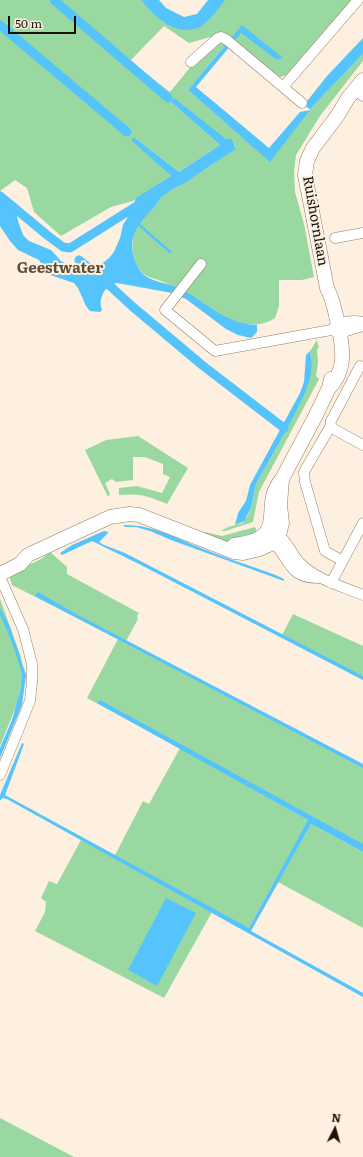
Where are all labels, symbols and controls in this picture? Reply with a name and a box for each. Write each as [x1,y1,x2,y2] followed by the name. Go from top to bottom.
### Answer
[10,8,78,34] scale bar
[15,14,42,32] text: 50 m
[299,175,331,267] street label: Ruishornlaan
[17,260,103,278] district label: Geestwater
[315,1109,355,1149] north arrow
[331,1109,342,1126] text: N

